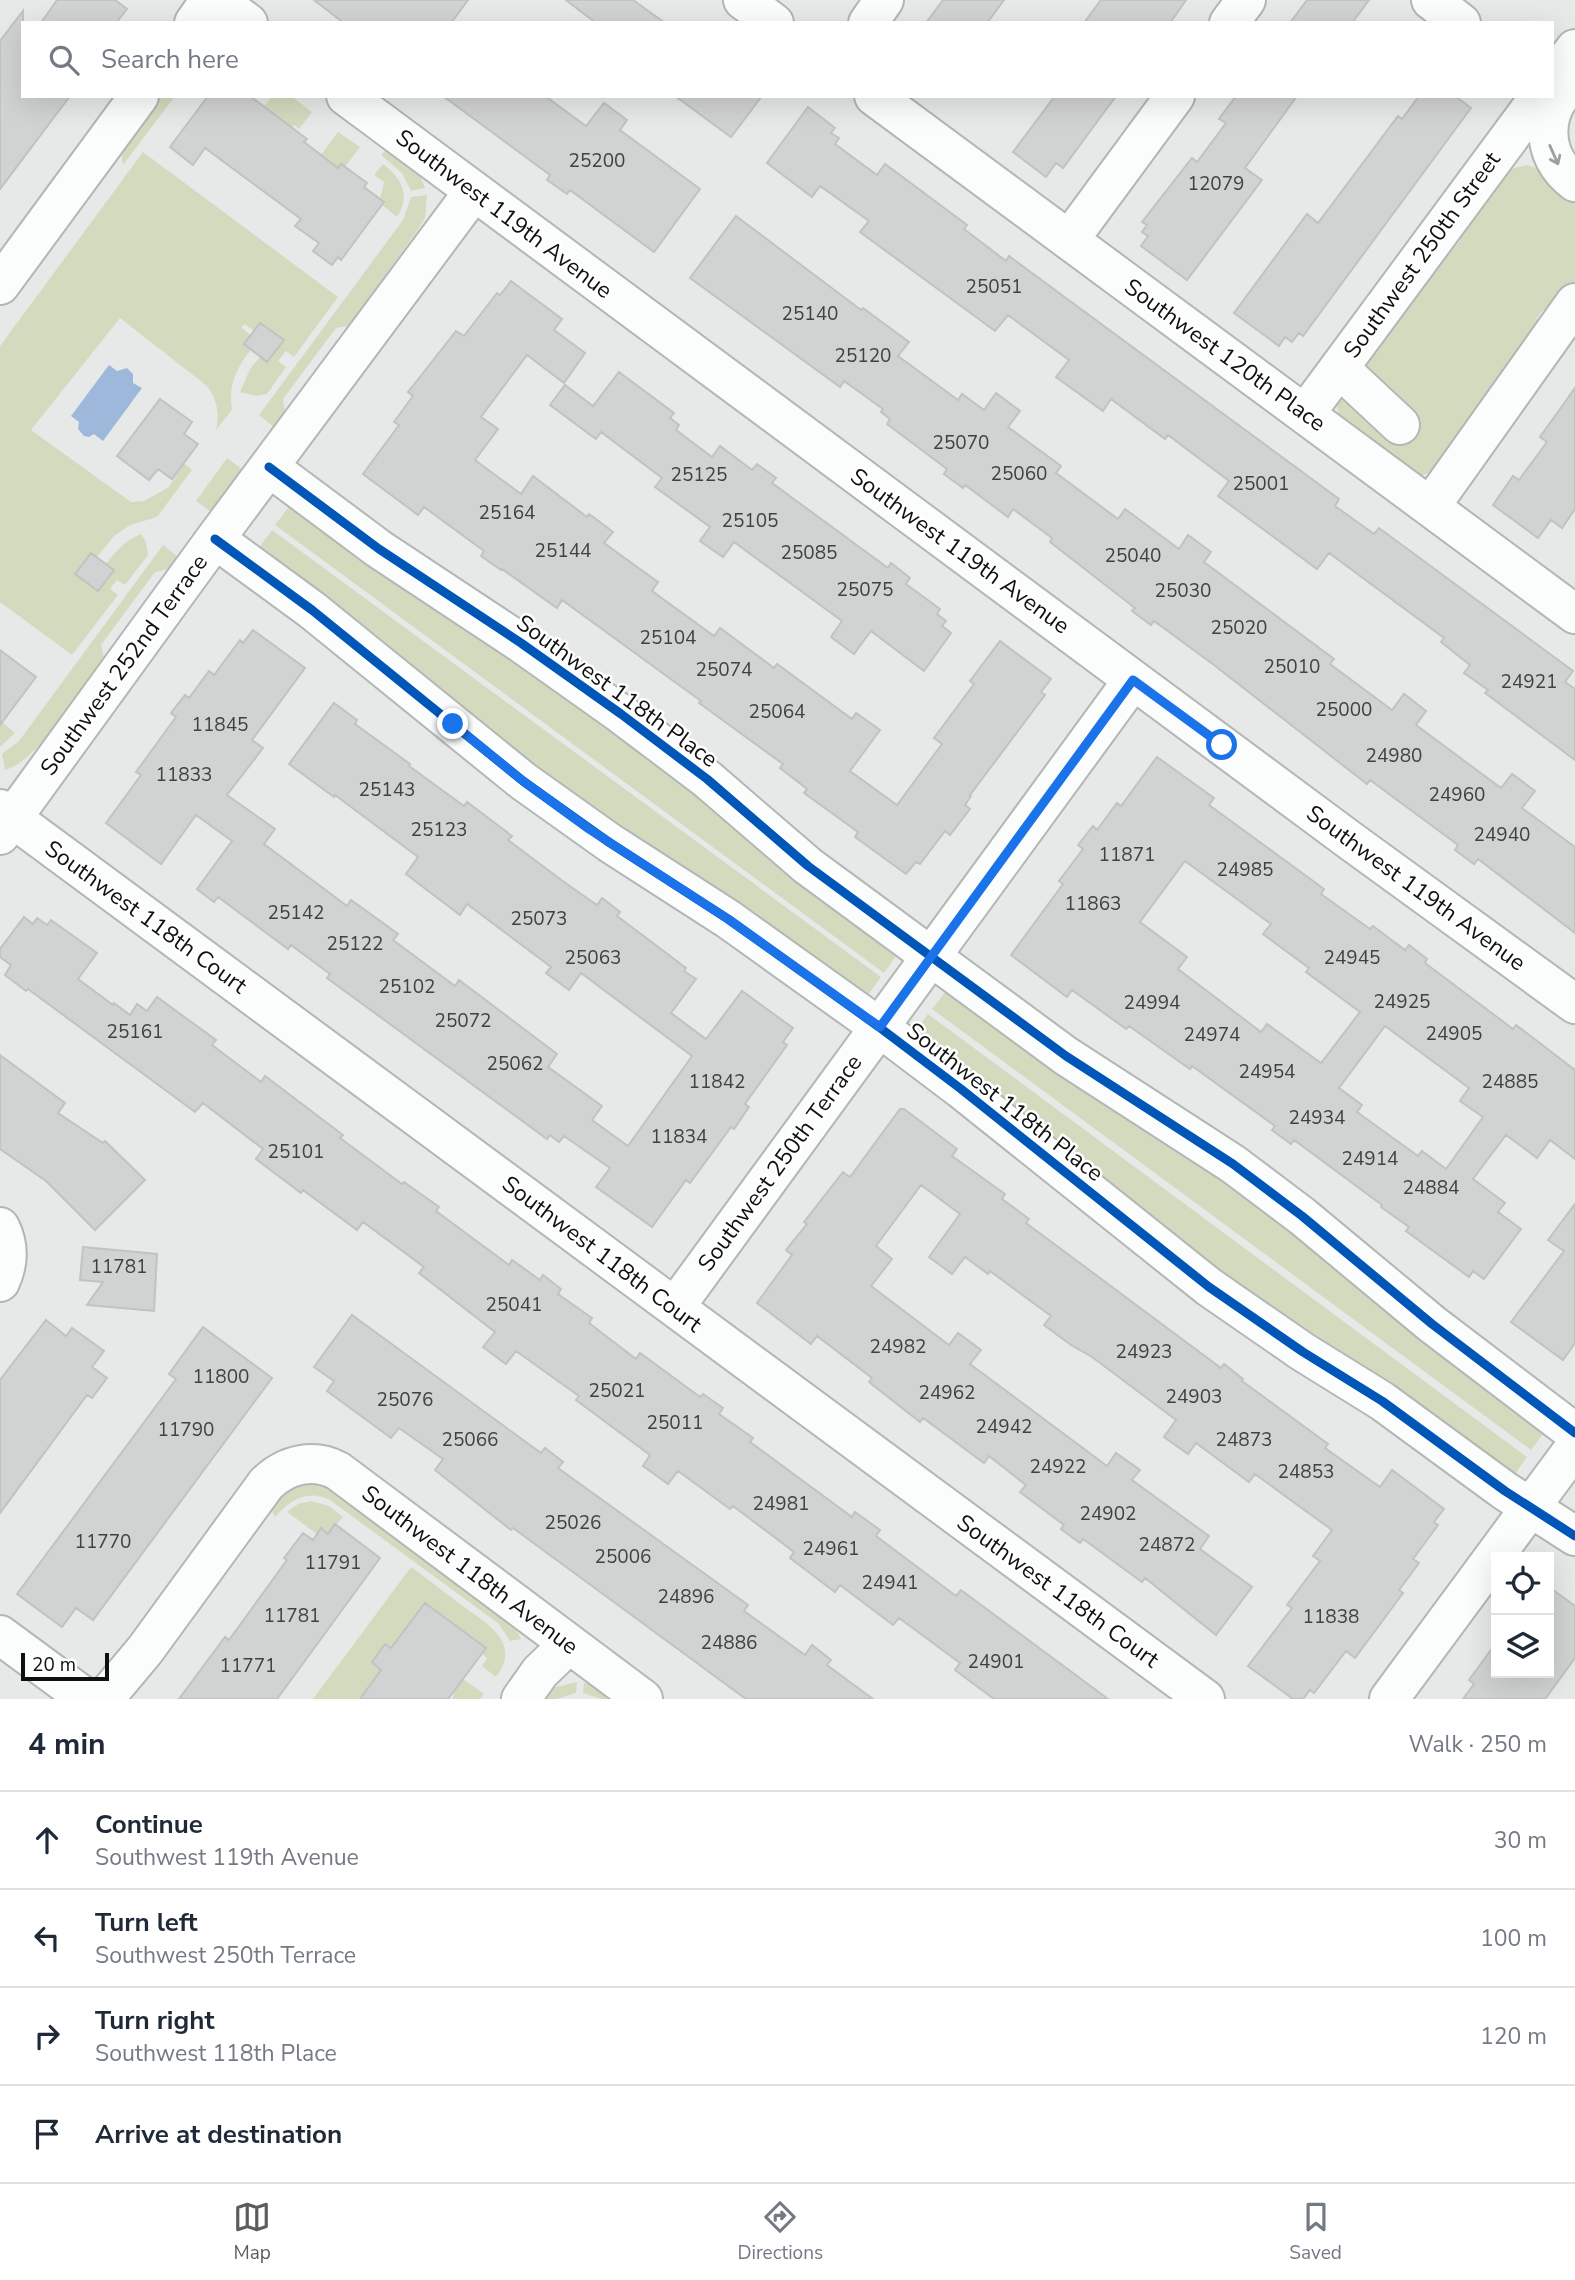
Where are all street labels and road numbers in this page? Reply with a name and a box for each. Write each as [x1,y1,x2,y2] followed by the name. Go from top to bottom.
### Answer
[389,122,619,306] street label: Southwest 119th Avenue
[1336,145,1508,365] street label: Southwest 250th Street
[1118,271,1332,439] street label: Southwest 120th Place
[844,461,1076,641] street label: Southwest 119th Avenue
[33,548,215,782] street label: Southwest 252nd Terrace
[510,607,724,775] street label: Southwest 118th Place
[1300,798,1532,978] street label: Southwest 119th Avenue
[39,833,254,1001] street label: Southwest 118th Court
[900,1015,1110,1189] street label: Southwest 118th Place
[691,1048,869,1278] street label: Southwest 250th Terrace
[496,1169,709,1340] street label: Southwest 118th Court
[355,1478,585,1662] street label: Southwest 118th Avenue
[951,1507,1166,1675] street label: Southwest 118th Court

